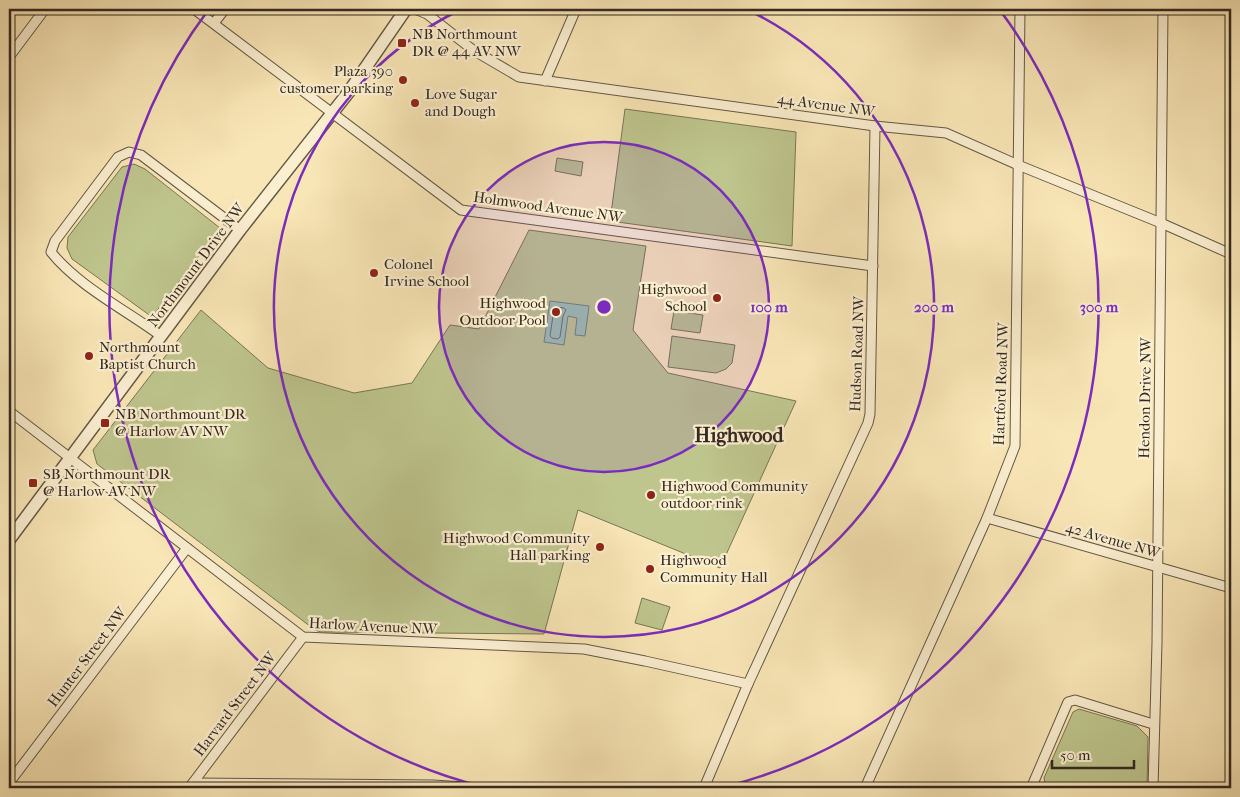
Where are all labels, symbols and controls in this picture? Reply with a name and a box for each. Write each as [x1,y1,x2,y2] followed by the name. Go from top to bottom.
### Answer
[412,25,522,60] place label: NB Northmount DR @ 44 AV NW
[396,37,408,49] marker: NB Northmount DR @ 44 AV NW
[280,62,394,97] place label: Plaza 390 customer parking
[397,74,409,86] marker: Plaza 390 customer parking
[425,85,497,120] place label: Love Sugar and Dough
[776,89,877,121] street label: 44 Avenue NW
[409,97,421,109] marker: Love Sugar and Dough
[472,188,625,227] street label: Holmwood Avenue NW
[144,199,249,330] street label: Northmount Drive NW
[384,255,469,290] place label: Colonel Irvine School
[368,267,380,279] marker: Colonel Irvine School
[640,280,708,315] place label: Highwood School
[711,292,723,304] marker: Highwood School
[459,294,547,329] place label: Highwood Outdoor Pool
[846,294,868,412] street label: Hudson Road NW
[595,298,613,316] centre of rings
[750,298,788,316] text: 100 m
[914,298,954,316] text: 200 m
[1080,298,1119,316] text: 300 m
[550,306,562,318] marker: Highwood Outdoor Pool
[990,321,1012,446] street label: Hartford Road NW
[1135,336,1155,459] street label: Hendon Drive NW
[99,338,196,373] place label: Northmount Baptist Church
[83,350,95,362] marker: Northmount Baptist Church
[115,405,247,440] place label: NB Northmount DR @ Harlow AV NW
[99,417,111,429] marker: NB Northmount DR @ Harlow AV NW
[695,424,785,447] district label: Highwood
[43,465,171,500] place label: SB Northmount DR @ Harlow AV NW
[27,477,39,489] marker: SB Northmount DR @ Harlow AV NW
[661,477,809,512] place label: Highwood Community outdoor rink
[645,489,657,501] marker: Highwood Community outdoor rink
[1064,518,1164,562] street label: 42 Avenue NW
[443,529,591,564] place label: Highwood Community Hall parking
[594,541,606,553] marker: Highwood Community Hall parking
[660,551,768,586] place label: Highwood Community Hall
[644,563,656,575] marker: Highwood Community Hall
[44,603,131,710] street label: Hunter Street NW
[308,614,439,638] street label: Harlow Avenue NW
[190,647,281,760] street label: Harvard Street NW
[1052,737,1135,769] scale bar
[1060,746,1091,764] text: 50 m

